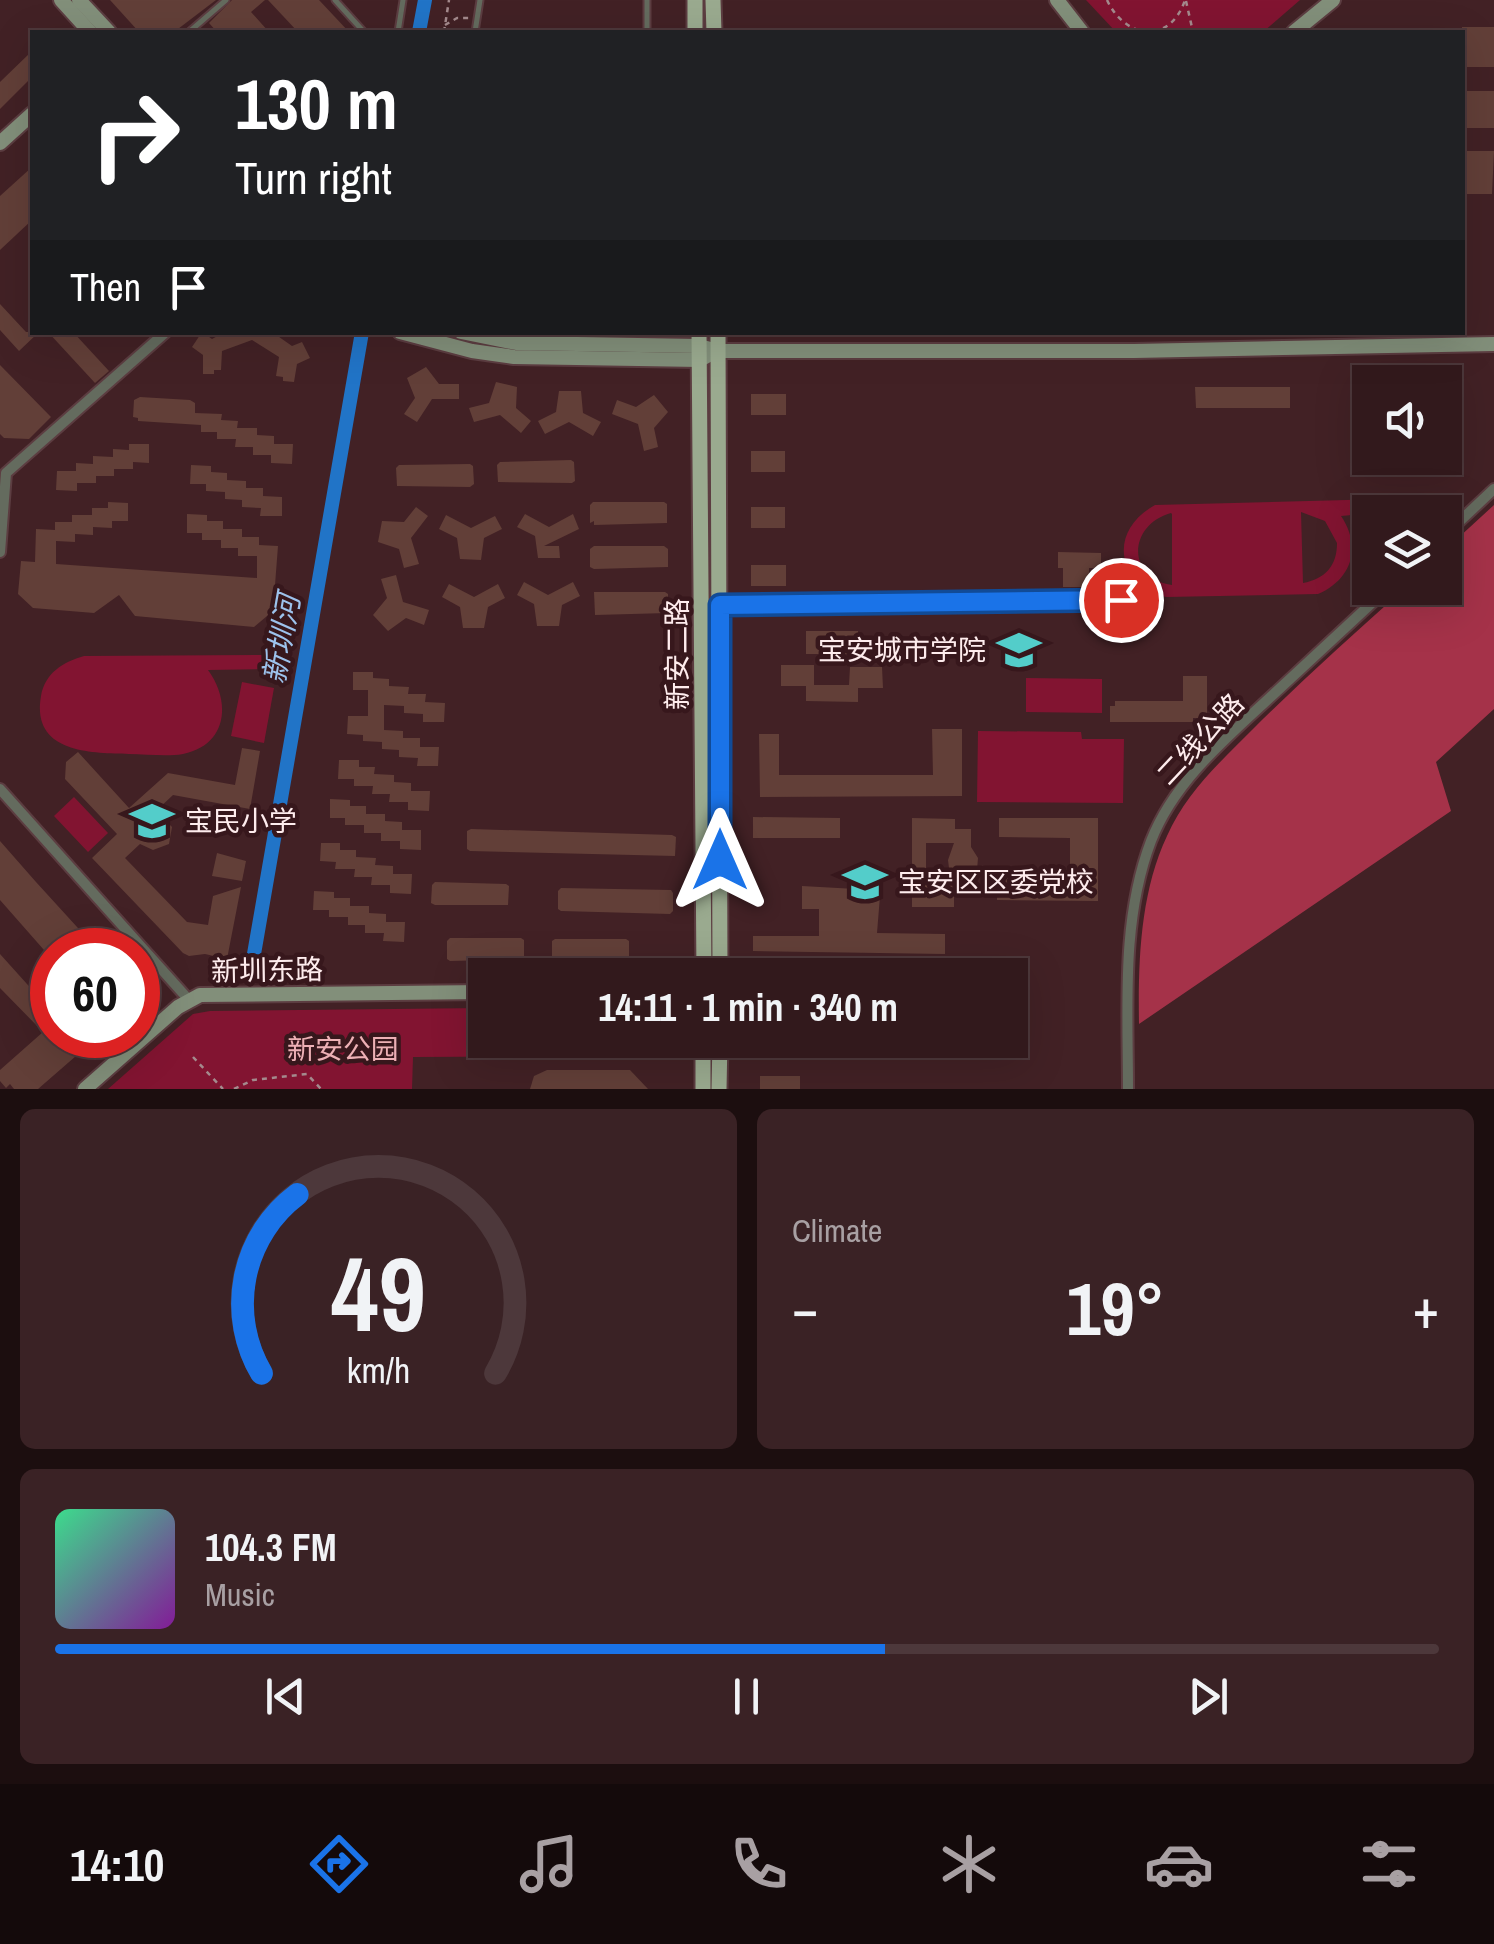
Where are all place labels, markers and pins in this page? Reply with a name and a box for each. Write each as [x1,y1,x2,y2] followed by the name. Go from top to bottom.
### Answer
[1079,558,1164,643] pin
[995,626,1043,674] school or university icon: 宝安城市学院
[818,631,986,669] place label: 宝安城市学院
[128,797,176,845] school or university icon: 宝民小学
[185,802,297,840] place label: 宝民小学
[841,858,889,906] school or university icon: 宝安区区委党校
[898,863,1094,901] place label: 宝安区区委党校

